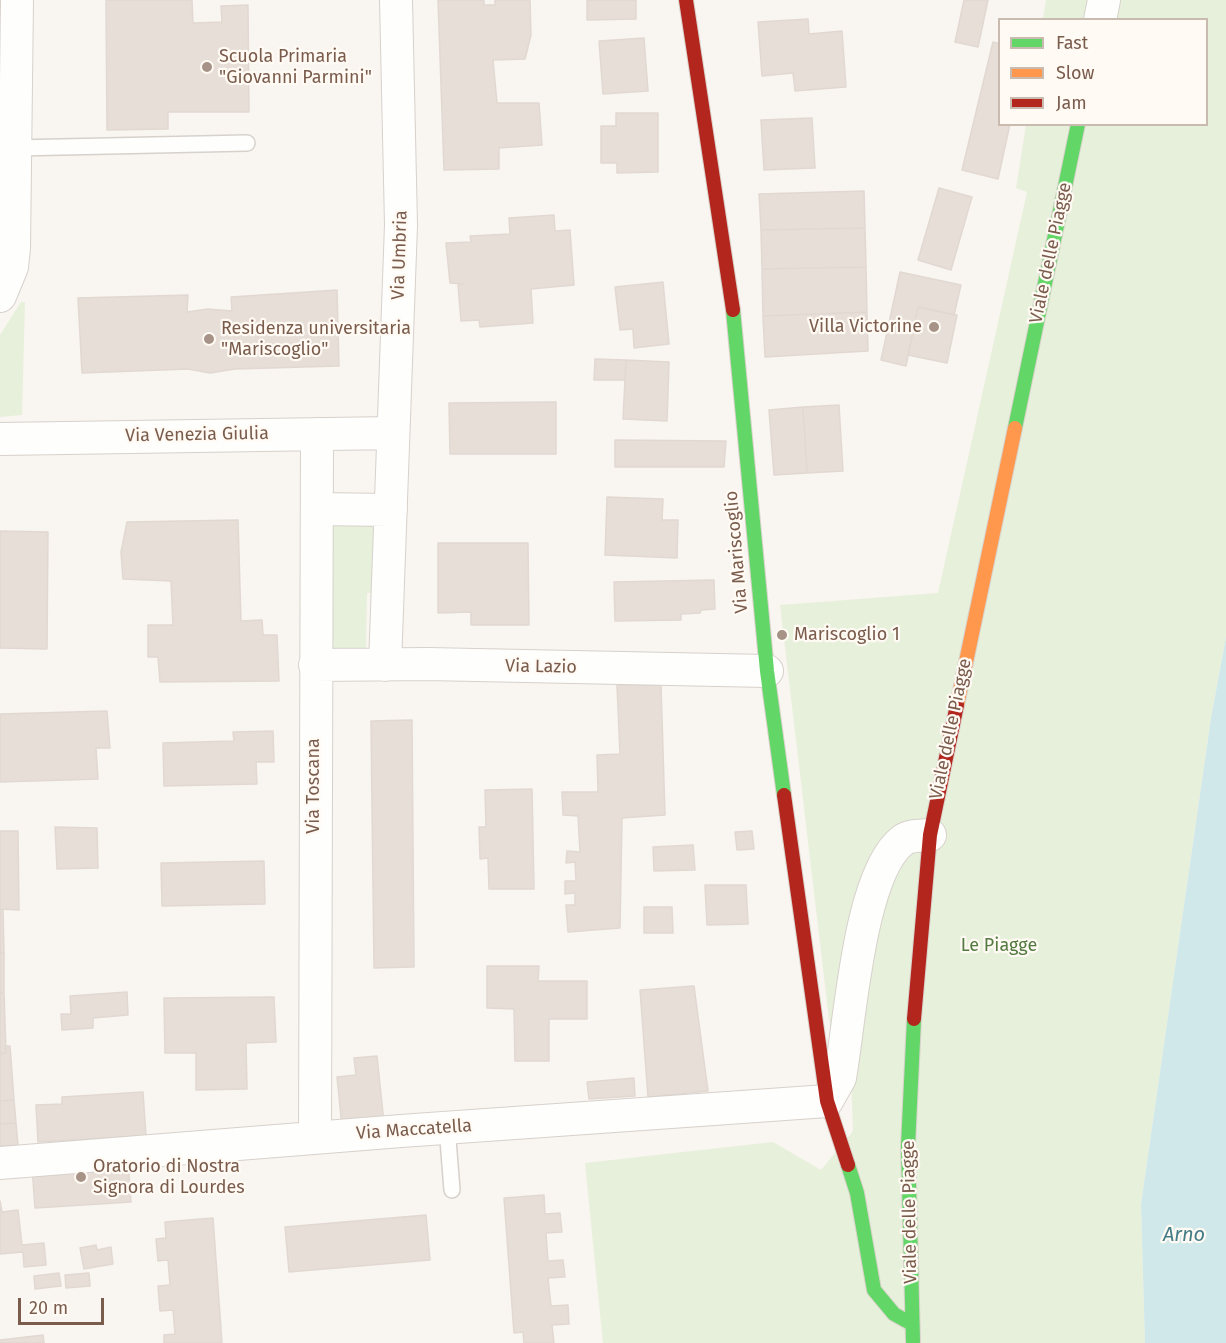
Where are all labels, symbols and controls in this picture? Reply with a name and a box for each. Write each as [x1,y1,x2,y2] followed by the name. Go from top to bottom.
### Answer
[998,18,1208,126] legend
[1056,32,1088,54] text: Fast
[219,46,372,88] place label: Scuola Primaria "Giovanni Parmini"
[200,60,214,74] marker: Scuola Primaria "Giovanni Parmini"
[1056,62,1094,84] text: Slow
[1056,92,1087,114] text: Jam
[1026,181,1076,325] street label: Viale delle Piagge
[388,210,412,300] street label: Via Umbria
[809,316,922,338] place label: Villa Victorine
[221,318,411,360] place label: Residenza universitaria "Mariscoglio"
[927,320,941,334] marker: Villa Victorine
[202,332,216,346] marker: Residenza universitaria "Mariscoglio"
[125,423,269,447] street label: Via Venezia Giulia
[721,490,753,614] street label: Via Mariscoglio
[794,624,900,646] place label: Mariscoglio 1
[775,628,789,642] marker: Mariscoglio 1
[505,656,577,678] street label: Via Lazio
[926,657,976,801] street label: Viale delle Piagge
[303,738,325,834] street label: Via Toscana
[961,935,1037,957] park label: Le Piagge
[355,1115,473,1145] street label: Via Maccatella
[898,1140,922,1284] street label: Viale delle Piagge
[93,1156,245,1198] place label: Oratorio di Nostra Signora di Lourdes
[74,1170,88,1184] marker: Oratorio di Nostra Signora di Lourdes
[1163,1223,1205,1247] water label: Arno
[21,1286,106,1324] scale bar
[29,1297,68,1319] text: 20 m

